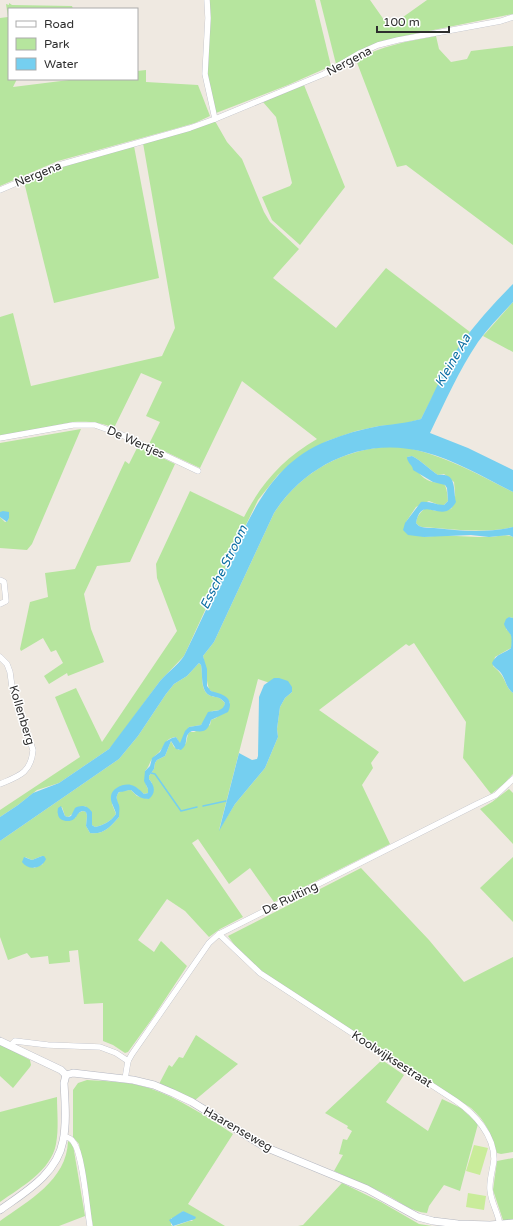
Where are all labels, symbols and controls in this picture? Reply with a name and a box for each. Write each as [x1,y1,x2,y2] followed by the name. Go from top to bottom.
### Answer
[8,8,138,80] legend
[377,8,449,34] scale bar
[383,15,420,29] text: 100 m
[44,17,74,31] text: Road
[44,37,70,51] text: Park
[324,43,374,79] street label: Nergena
[44,57,79,71] text: Water
[13,158,63,190] street label: Nergena
[431,331,475,390] water label: Kleine Aa
[105,423,167,461] street label: De Wertjes
[197,522,252,612] water label: Essche Stroom
[6,683,38,747] street label: Kollenberg
[260,879,320,917] street label: De Ruiting
[349,1028,435,1090] street label: Koolwijksestraat
[201,1104,275,1154] street label: Haarenseweg

